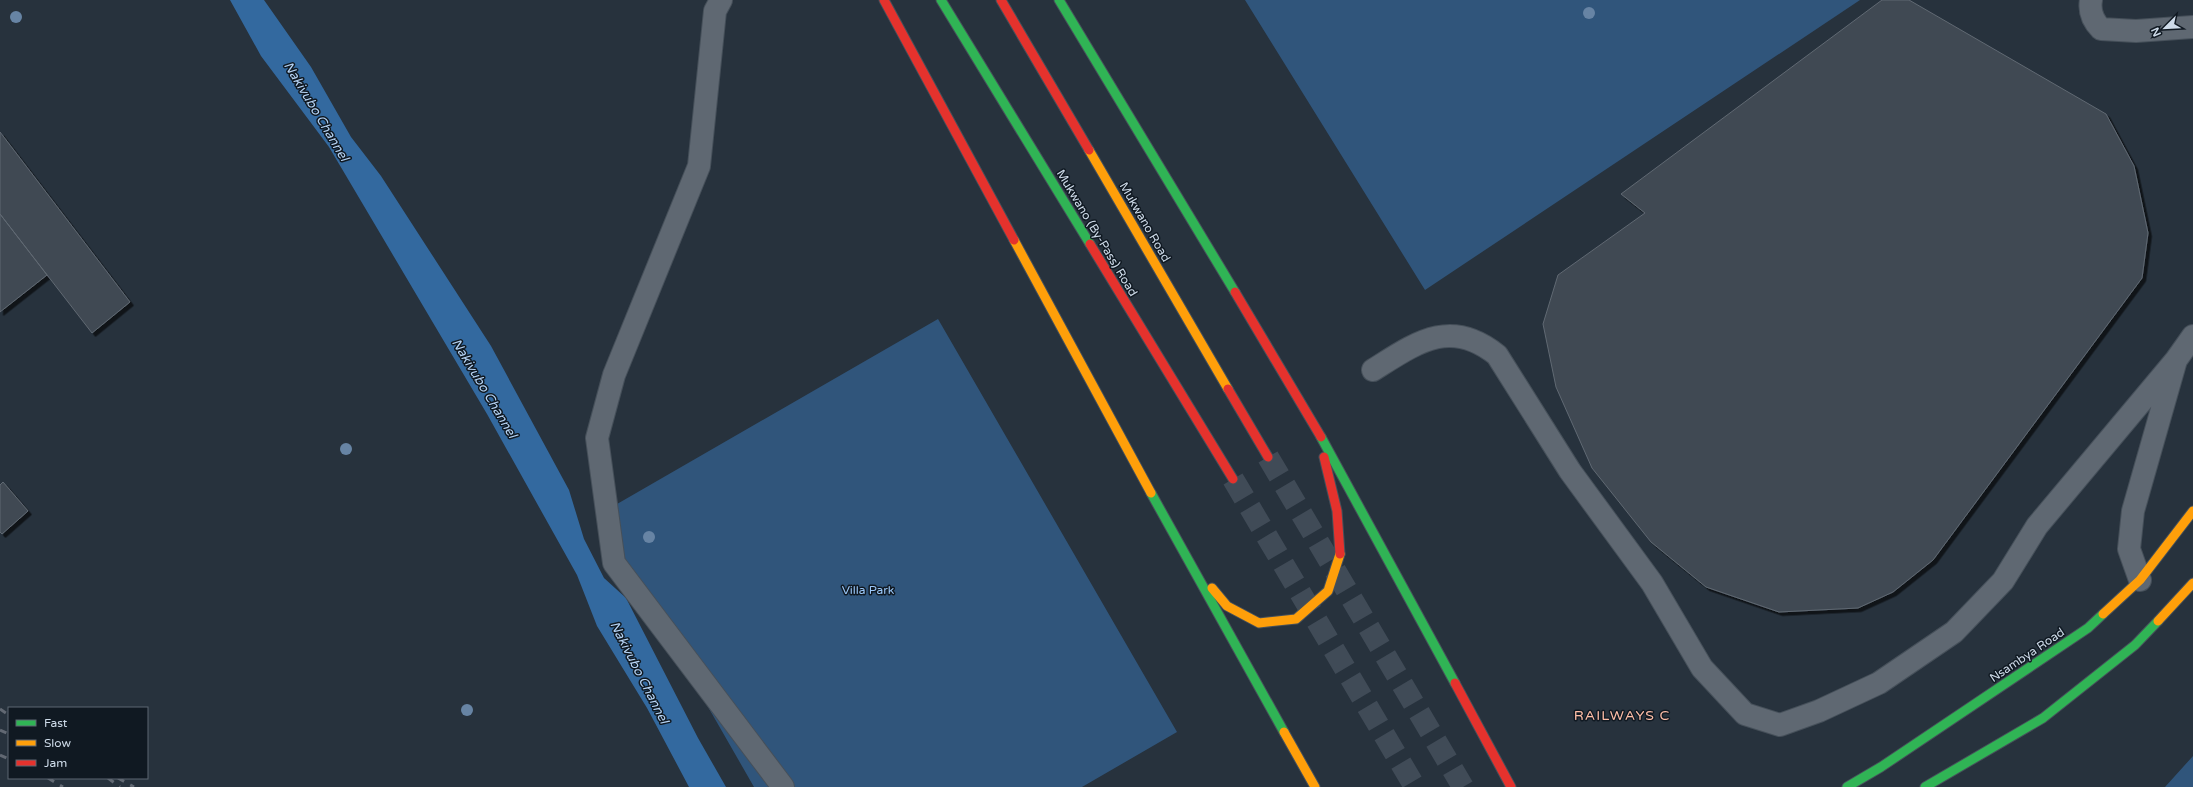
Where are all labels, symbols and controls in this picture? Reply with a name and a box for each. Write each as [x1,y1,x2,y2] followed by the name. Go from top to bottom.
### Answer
[2145,8,2185,48] north arrow
[2149,25,2164,39] text: N
[280,59,353,166] water label: Nakivubo Channel
[1054,167,1140,299] street label: Mukwano (By-Pass) Road
[1117,180,1173,264] street label: Mukwano Road
[448,336,521,443] water label: Nakivubo Channel
[842,583,895,597] park label: Villa Park
[606,618,673,728] water label: Nakivubo Channel
[1987,625,2067,685] street label: Nsambya Road
[8,707,148,779] legend
[1574,707,1670,724] district label: RAILWAYS C
[44,716,68,730] text: Fast
[44,736,71,750] text: Slow
[44,756,67,770] text: Jam

